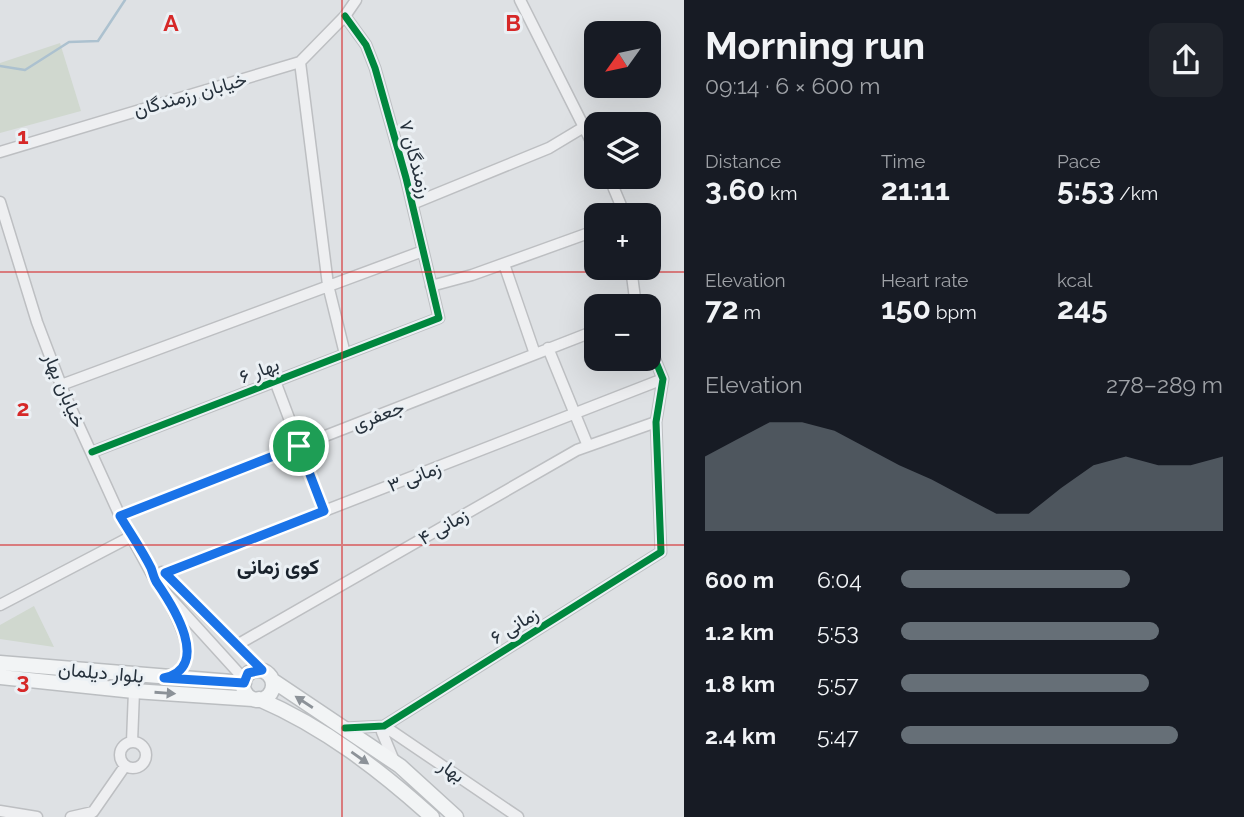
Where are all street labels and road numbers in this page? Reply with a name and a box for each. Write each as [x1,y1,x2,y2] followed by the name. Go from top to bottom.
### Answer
[131,67,249,122] street label: خیابان رزمندگان
[394,118,437,201] street label: رزمندگان ۷
[38,348,91,431] street label: خیابان بهار
[236,352,282,388] street label: بهار ۶
[349,395,407,436] street label: جعفری
[384,456,444,497] street label: زمانی ۳
[414,503,472,550] street label: زمانی ۴
[486,602,542,649] street label: زمانی ۶
[57,657,145,688] street label: بلوار دیلمان
[433,753,469,787] street label: بهار

